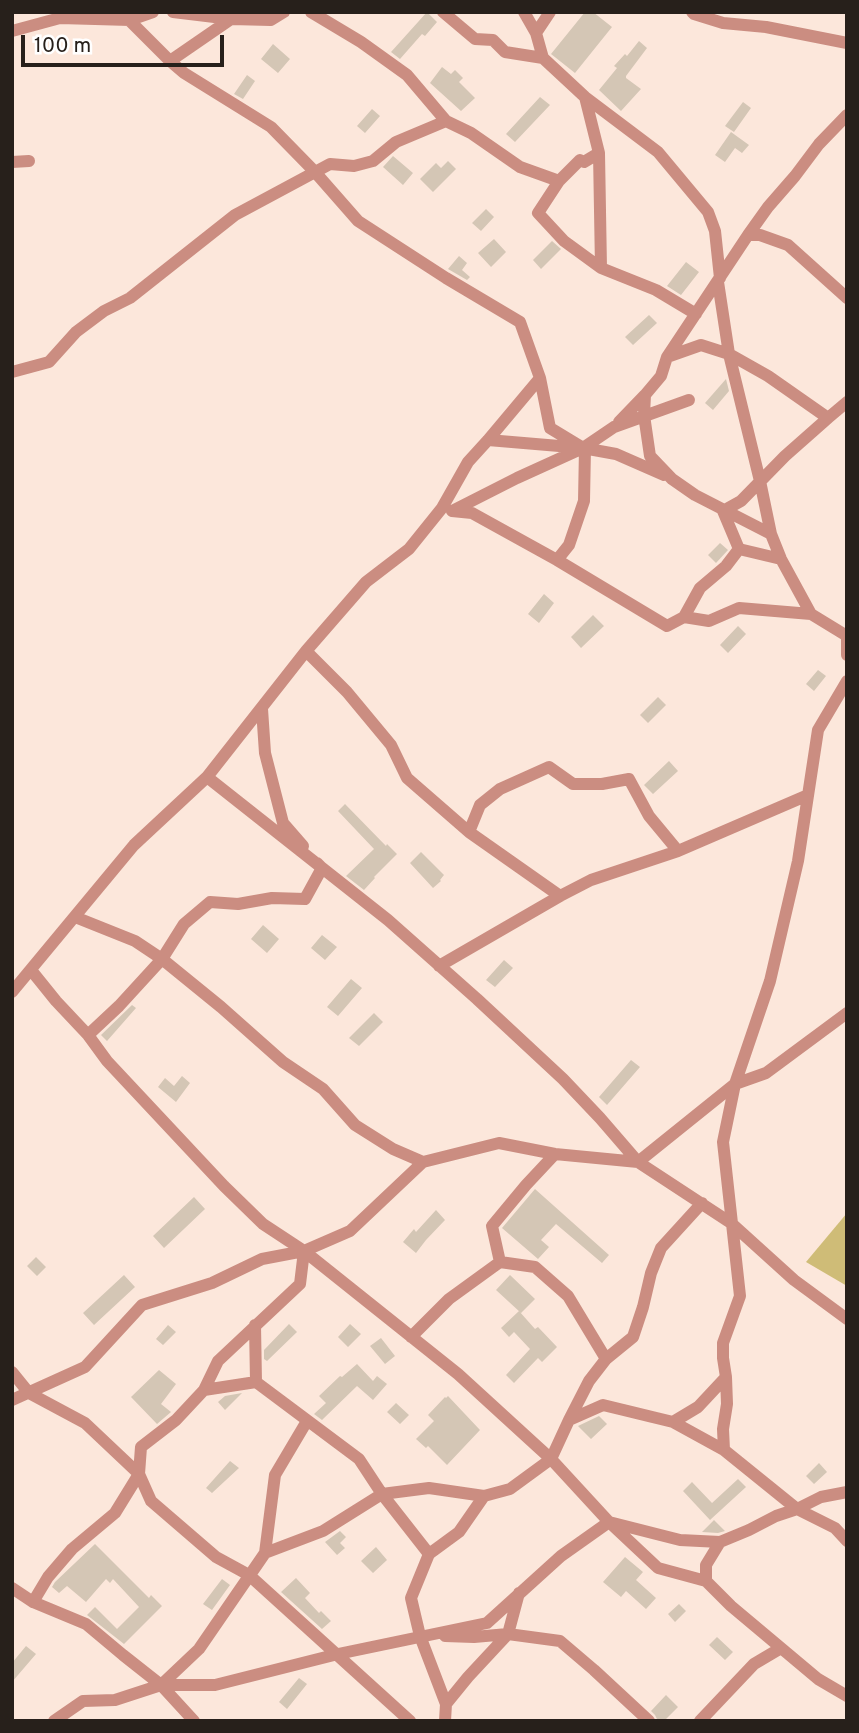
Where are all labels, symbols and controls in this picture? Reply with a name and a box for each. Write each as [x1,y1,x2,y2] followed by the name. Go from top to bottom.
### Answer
[24,21,228,65] scale bar
[34,33,91,60] text: 100 m

